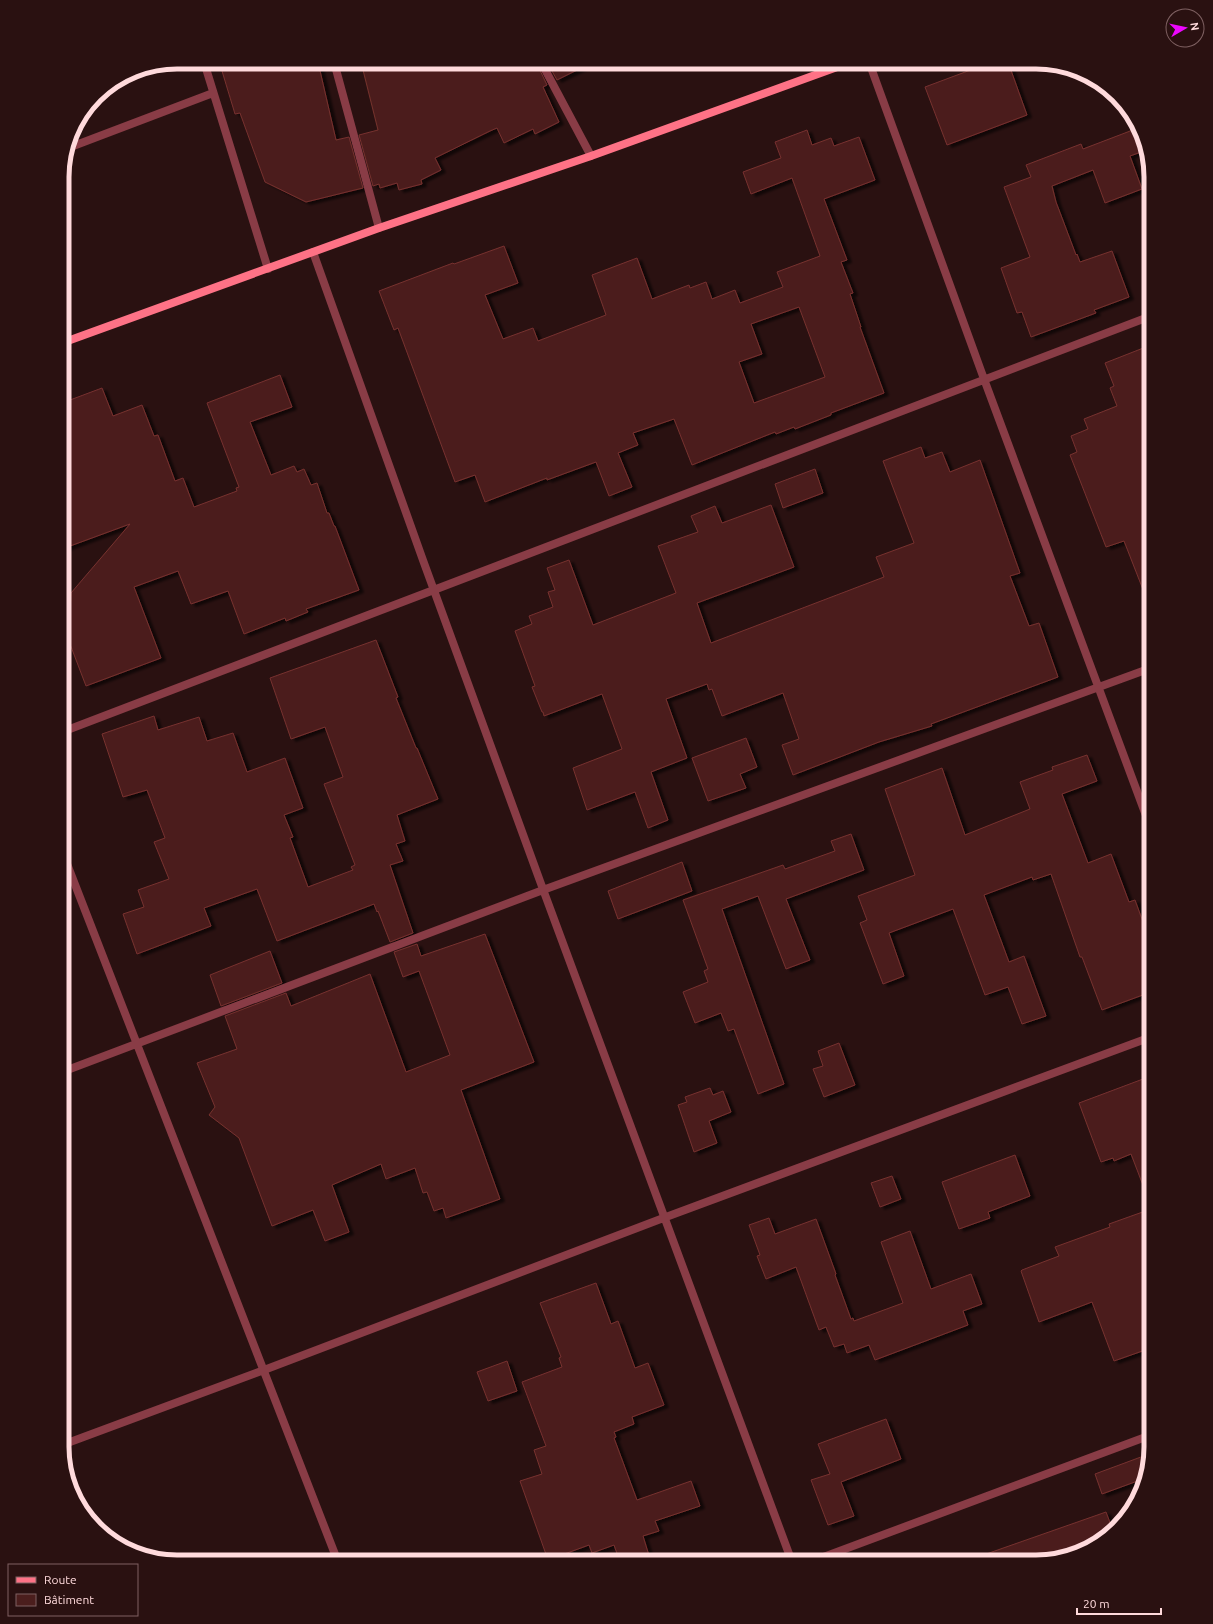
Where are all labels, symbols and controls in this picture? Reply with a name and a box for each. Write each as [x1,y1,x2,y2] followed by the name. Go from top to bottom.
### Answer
[1165,8,1205,48] north arrow
[1188,21,1201,31] text: N
[8,1564,138,1616] legend
[44,1573,77,1586] text: Route
[1077,1590,1161,1616] scale bar
[44,1593,94,1606] text: Bâtiment
[1083,1597,1110,1610] text: 20 m

